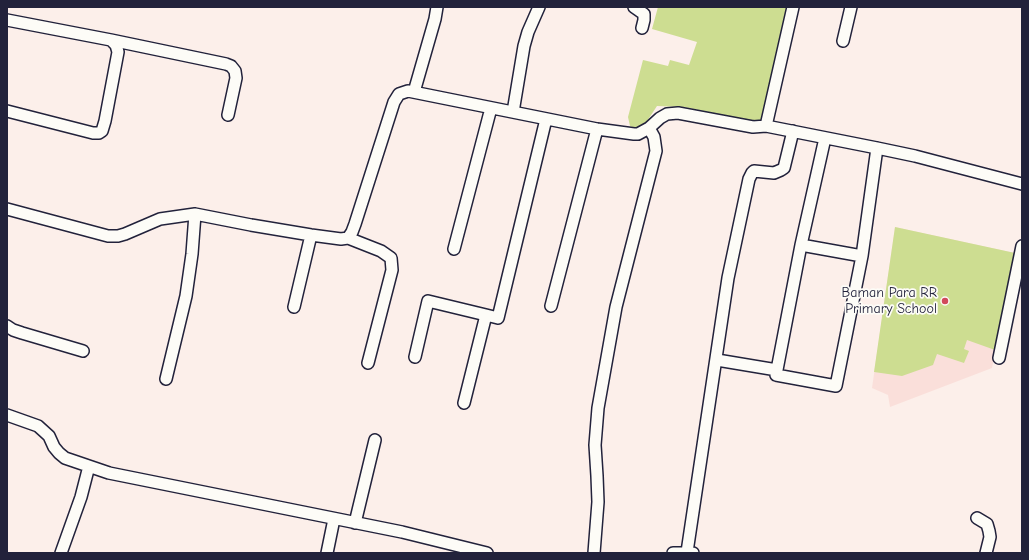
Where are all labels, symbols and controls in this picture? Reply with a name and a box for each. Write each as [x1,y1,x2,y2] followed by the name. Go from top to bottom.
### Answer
[842,285,937,318] place label: Baman Para RR Primary School
[940,296,950,306] marker: Baman Para RR Primary School

